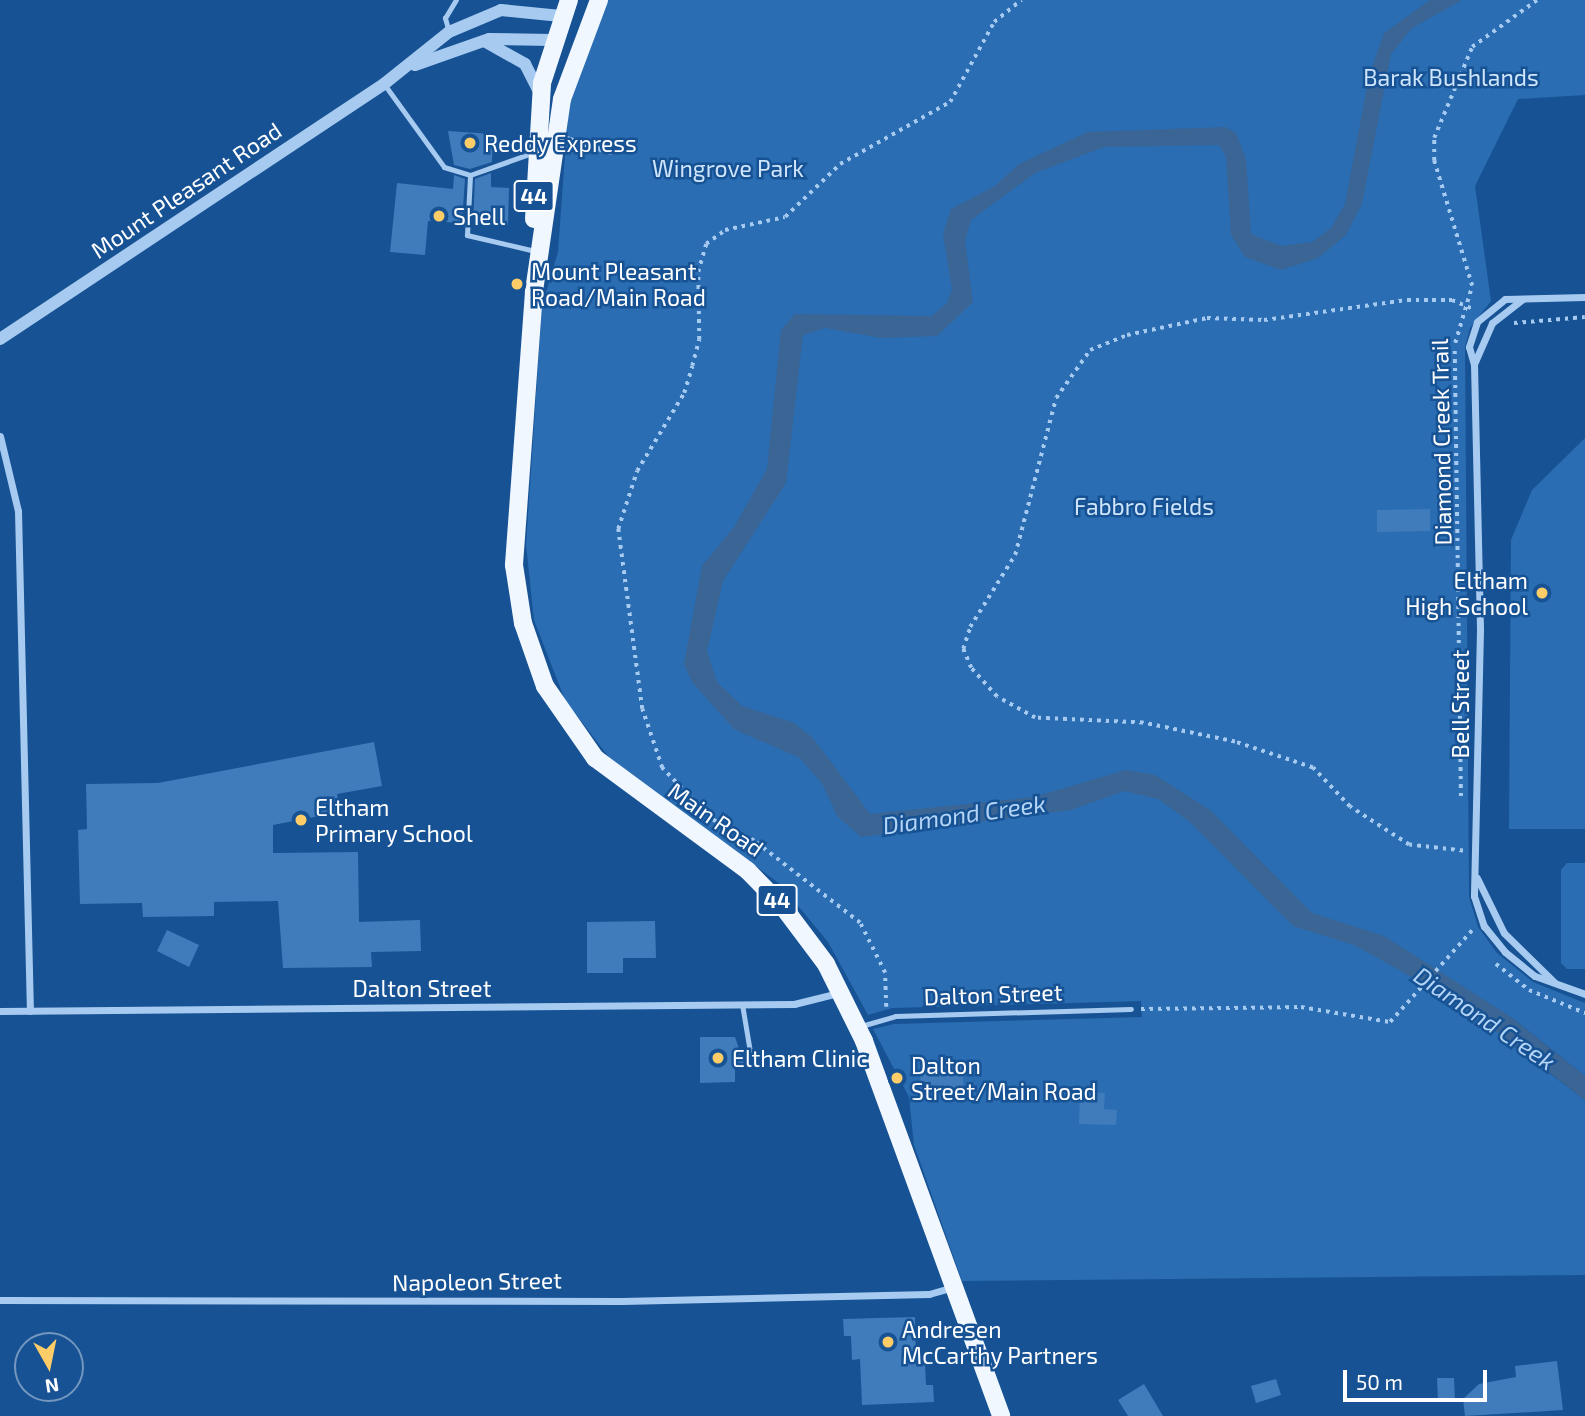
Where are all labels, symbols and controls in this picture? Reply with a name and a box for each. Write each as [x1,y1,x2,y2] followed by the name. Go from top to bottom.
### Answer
[1363,63,1539,91] park label: Barak Bushlands
[86,116,286,264] street label: Mount Pleasant Road
[484,129,637,157] place label: Reddy Express
[462,135,478,151] marker: Reddy Express
[652,154,804,182] park label: Wingrove Park
[513,178,555,214] road number: 44
[453,202,505,230] place label: Shell
[431,208,447,224] marker: Shell
[531,257,706,311] place label: Mount Pleasant Road/Main Road
[509,276,525,292] marker: Mount Pleasant Road/Main Road
[1425,338,1457,546] street label: Diamond Creek Trail
[1074,492,1214,520] park label: Fabbro Fields
[1405,566,1528,620] place label: Eltham High School
[1534,585,1550,601] marker: Eltham High School
[1446,649,1474,759] street label: Bell Street
[663,776,769,862] street label: Main Road
[881,788,1047,840] water label: Diamond Creek
[315,793,473,847] place label: Eltham Primary School
[293,812,309,828] marker: Eltham Primary School
[756,883,798,918] road number: 44
[1409,960,1561,1076] water label: Diamond Creek
[353,974,491,1002] street label: Dalton Street
[923,978,1063,1010] street label: Dalton Street
[732,1044,868,1072] place label: Eltham Clinic
[710,1050,726,1066] marker: Eltham Clinic
[911,1051,1097,1105] place label: Dalton Street/Main Road
[889,1070,905,1086] marker: Dalton Street/Main Road
[392,1266,562,1296] street label: Napoleon Street
[902,1315,1099,1369] place label: Andresen McCarthy Partners
[14,1332,84,1402] north arrow
[880,1334,896,1350] marker: Andresen McCarthy Partners
[1347,1356,1490,1400] scale bar
[1356,1369,1403,1394] text: 50 m
[43,1374,61,1399] text: N

